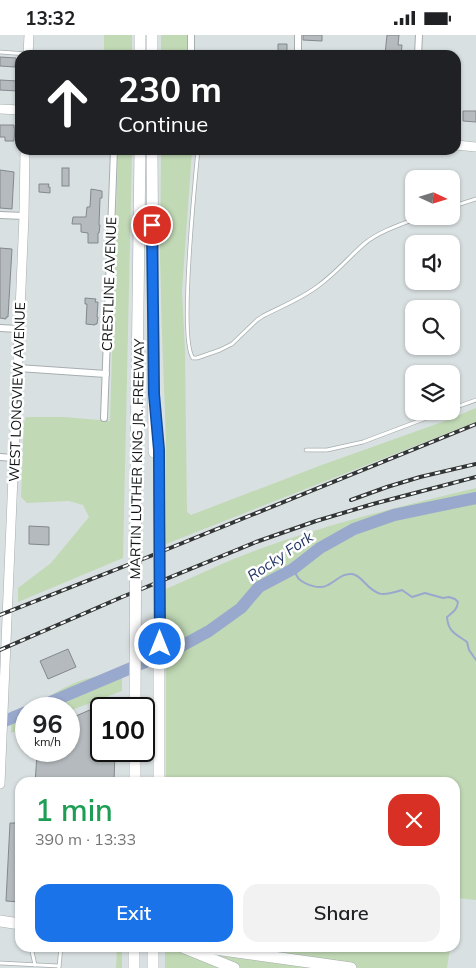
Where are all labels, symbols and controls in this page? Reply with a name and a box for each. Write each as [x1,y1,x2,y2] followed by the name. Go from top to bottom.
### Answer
[25,6,75,30] text: 13:32
[118,67,222,111] text: 230 m
[35,70,100,135] icon: ahead
[118,110,208,138] text: Continue
[405,170,460,225] north arrow
[405,170,460,420] map controls
[131,204,173,246] pin
[138,211,166,239] icon: arrive
[98,217,120,351] street label: CRESTLINE AVENUE
[405,235,460,290] button: sound
[405,300,460,355] button: search
[5,302,29,482] street label: WEST LONGVIEW AVENUE
[126,338,148,580] street label: MARTIN LUTHER KING JR. FREEWAY
[405,365,460,420] button: layers
[243,526,318,585] water label: Rocky Fork
[133,617,185,669] position arrow
[90,697,155,762] speed limit sign: 100
[32,708,63,739] text: 96
[34,734,61,749] text: km/h
[35,791,113,829] text: 1 min
[388,794,440,846] button: close
[35,829,136,849] text: 390 m · 13:33
[35,884,233,942] button: Exit
[243,884,440,942] button: Share

